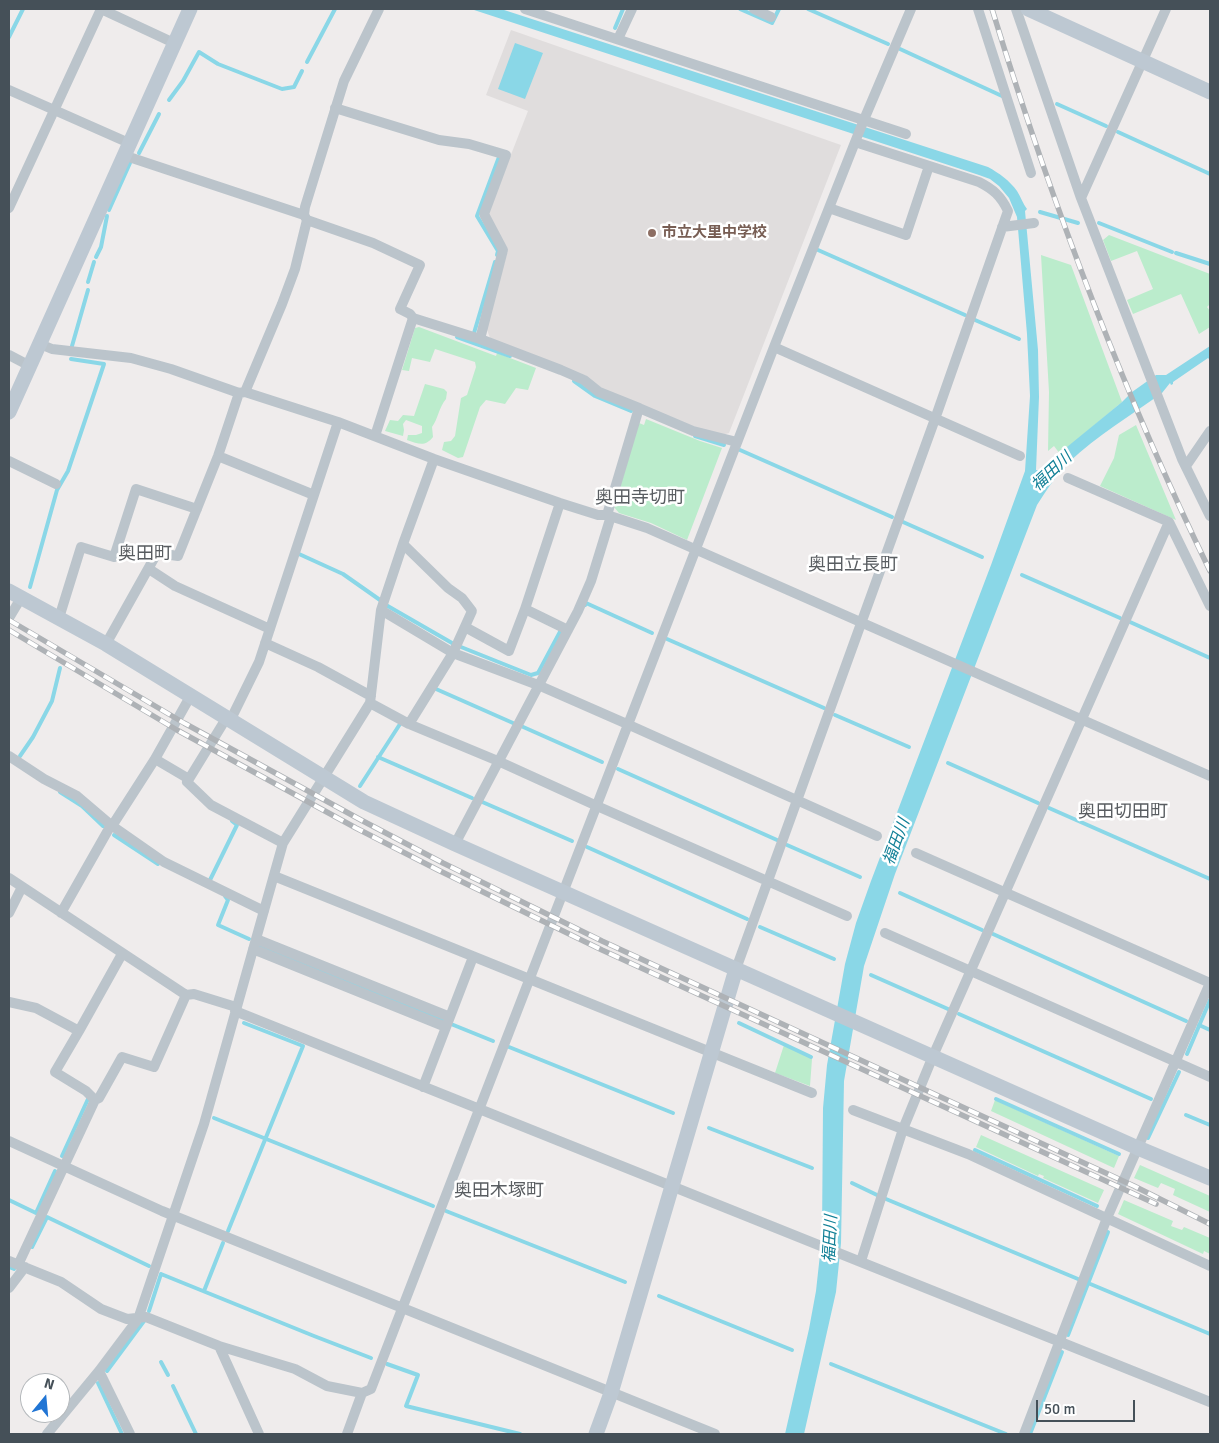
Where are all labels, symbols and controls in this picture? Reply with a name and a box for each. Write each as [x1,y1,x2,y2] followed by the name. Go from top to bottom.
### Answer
[662,224,767,242] place label: 市立大里中学校
[646,227,658,239] marker: 市立大里中学校
[1028,449,1076,495] water label: 福田川
[595,487,685,509] district label: 奥田寺切町
[118,543,172,565] district label: 奥田町
[808,554,898,576] district label: 奥田立長町
[1078,801,1168,823] district label: 奥田切田町
[880,816,914,868] water label: 福田川
[454,1180,544,1202] district label: 奥田木塚町
[820,1215,842,1263] water label: 福田川
[20,1373,70,1423] north arrow
[42,1375,56,1394] text: N
[1039,1390,1138,1422] scale bar
[1044,1400,1075,1418] text: 50 m

